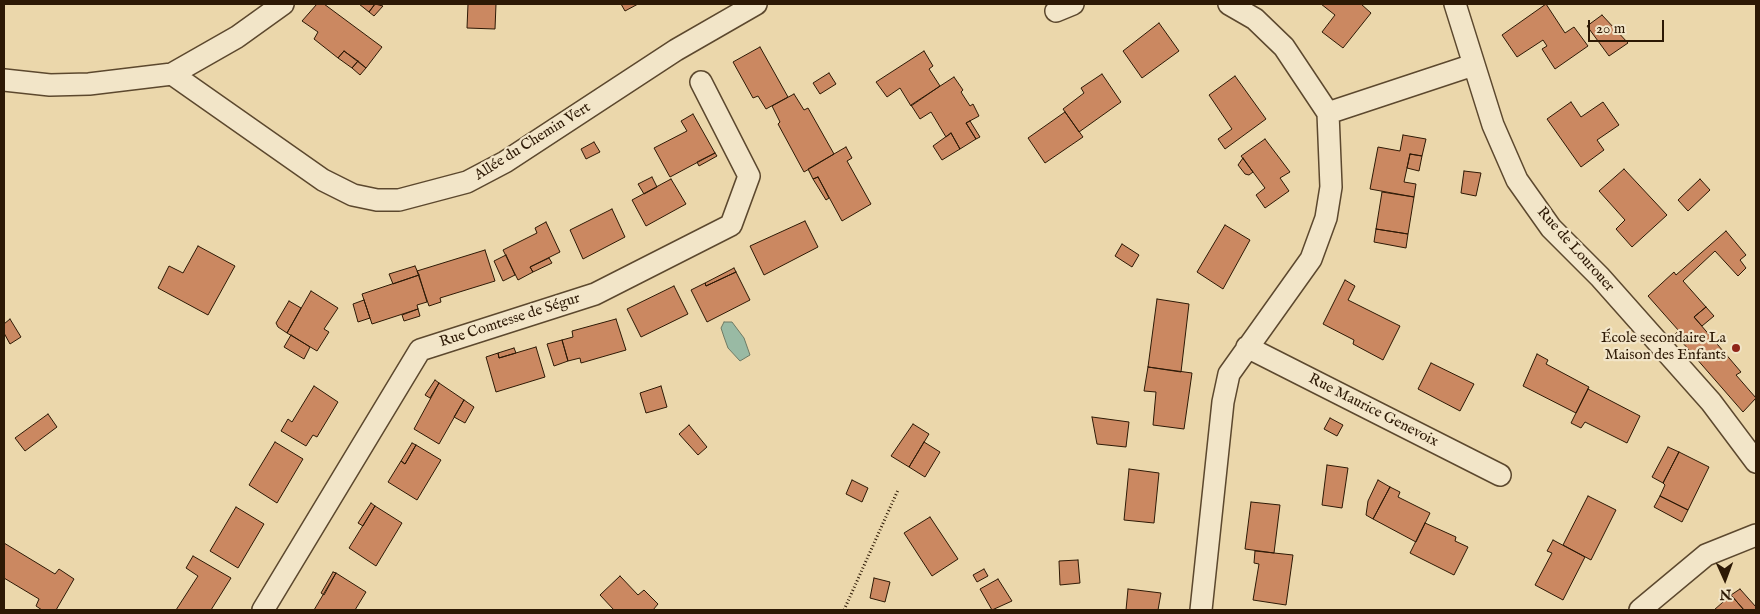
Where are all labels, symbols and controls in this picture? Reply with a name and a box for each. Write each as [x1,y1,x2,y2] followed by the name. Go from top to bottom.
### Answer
[1590,10,1666,42] scale bar
[1596,19,1625,38] text: 20 m
[472,99,594,185] street label: Allée du Chemin Vert
[1532,204,1618,296] street label: Rue de Lourouer
[438,290,582,352] street label: Rue Comtesse de Ségur
[1601,330,1726,365] place label: École secondaire La Maison des Enfants
[1730,342,1742,354] marker: École secondaire La Maison des Enfants
[1305,370,1441,452] street label: Rue Maurice Genevoix
[1700,554,1750,604] north arrow
[1719,585,1732,603] text: N

